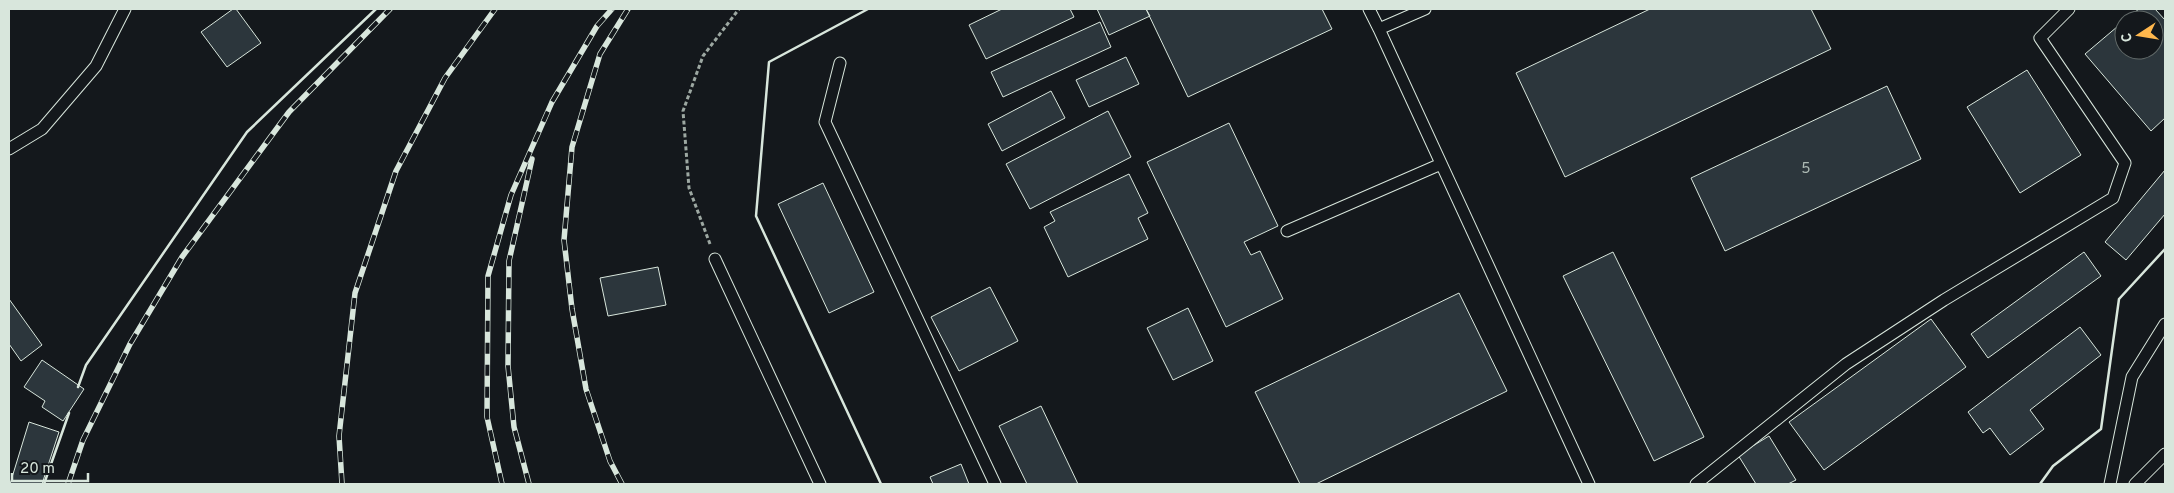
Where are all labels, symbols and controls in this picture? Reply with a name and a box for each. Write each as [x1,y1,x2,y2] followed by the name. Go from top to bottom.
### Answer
[2114,10,2164,60] north arrow
[2118,31,2137,44] text: С
[1801,160,1811,179] house number: 5
[12,450,89,482] scale bar
[20,460,55,479] text: 20 m

